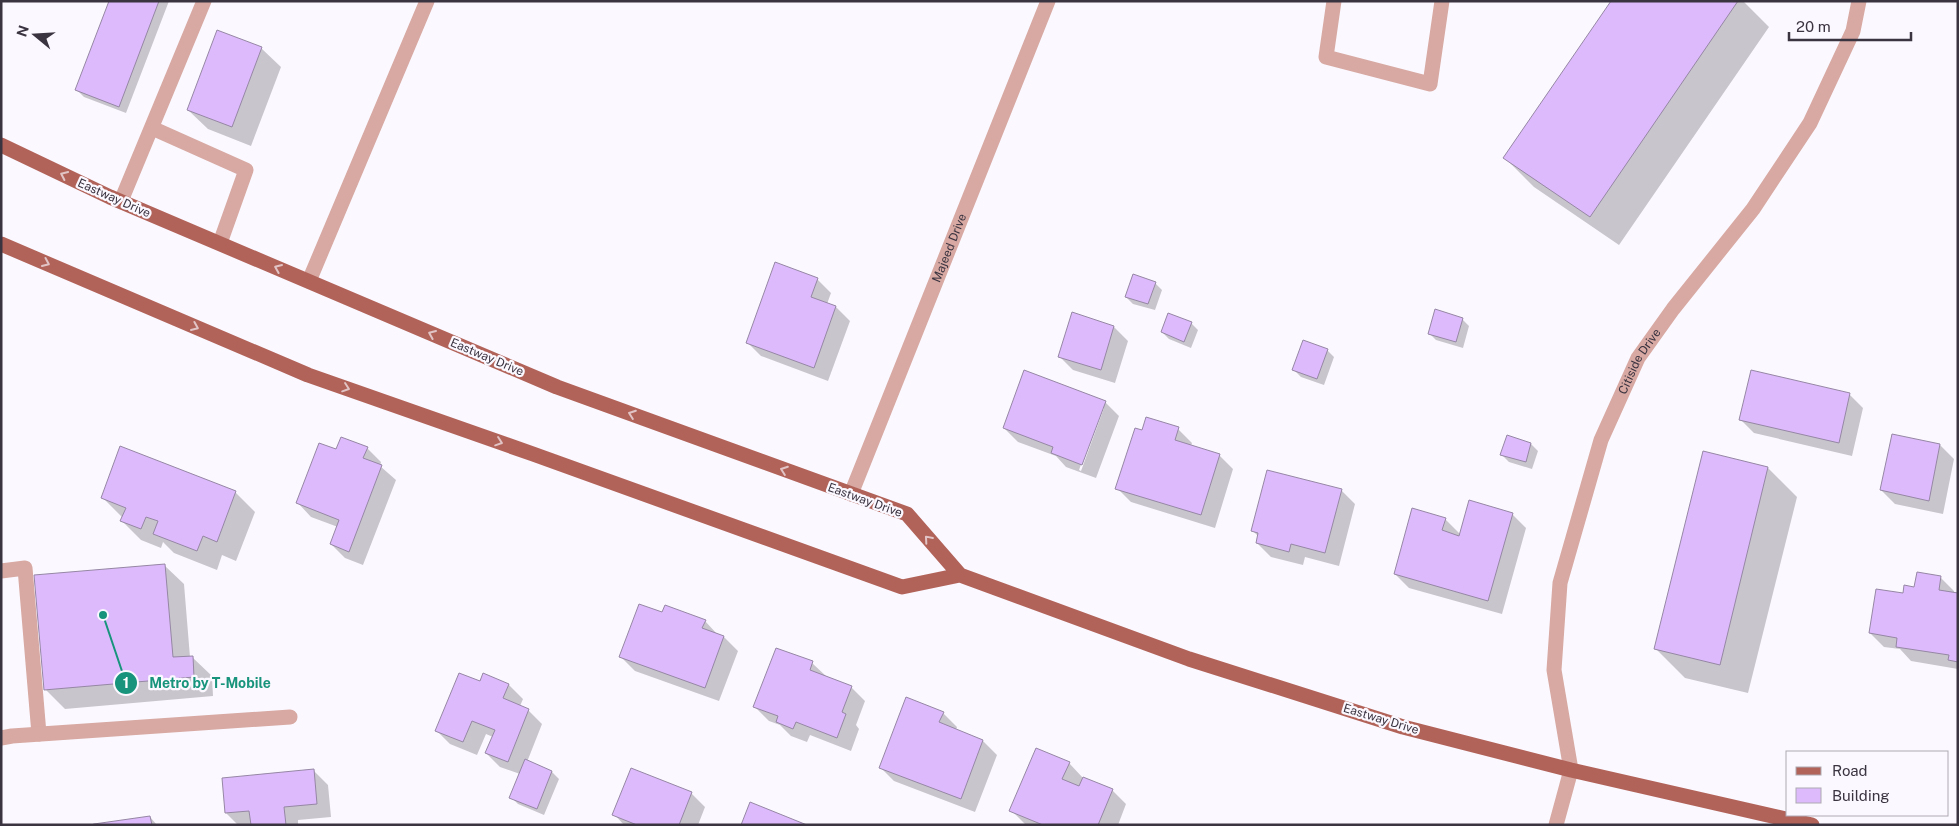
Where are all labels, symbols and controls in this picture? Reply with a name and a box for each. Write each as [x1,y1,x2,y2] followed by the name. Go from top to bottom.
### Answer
[10,10,60,60] north arrow
[1789,10,1912,42] scale bar
[1796,18,1831,35] text: 20 m
[13,23,32,39] text: N
[60,171,69,181] one-way arrow
[75,176,153,220] street label: Eastway Drive
[929,211,969,284] street label: Majeed Drive
[41,257,50,268] one-way arrow
[274,263,283,274] one-way arrow
[190,321,199,331] one-way arrow
[1616,326,1664,397] street label: Citiside Drive
[428,329,437,340] one-way arrow
[448,335,526,379] street label: Eastway Drive
[341,382,350,392] one-way arrow
[628,410,636,420] one-way arrow
[495,436,503,446] one-way arrow
[780,466,789,476] one-way arrow
[826,480,904,520] street label: Eastway Drive
[925,535,934,544] one-way arrow
[114,668,281,697] callout: Metro by T-Mobile
[123,674,129,691] text: 1
[149,675,271,691] text: Metro by T-Mobile
[1342,701,1421,737] street label: Eastway Drive
[1786,751,1949,816] legend
[1832,762,1868,779] text: Road
[1832,787,1890,804] text: Building

